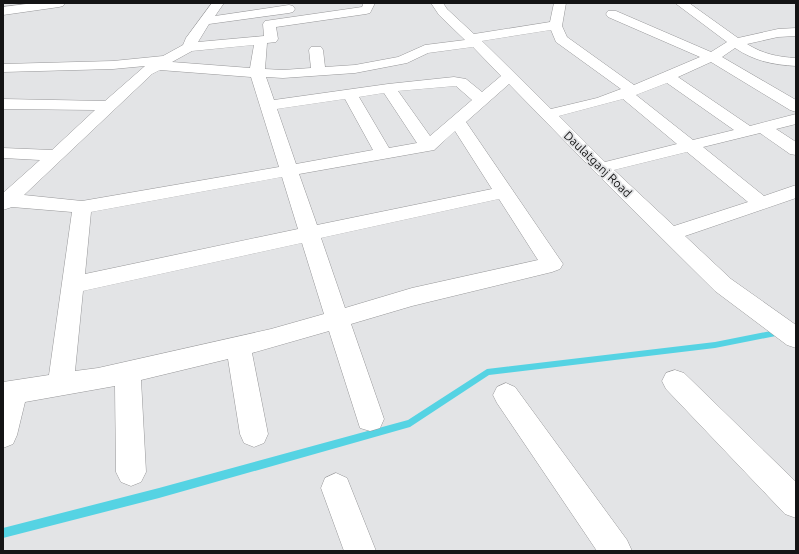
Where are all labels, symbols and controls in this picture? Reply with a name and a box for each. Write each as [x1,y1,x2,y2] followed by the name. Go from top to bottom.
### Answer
[562,128,634,200] street label: Daulatganj Road

